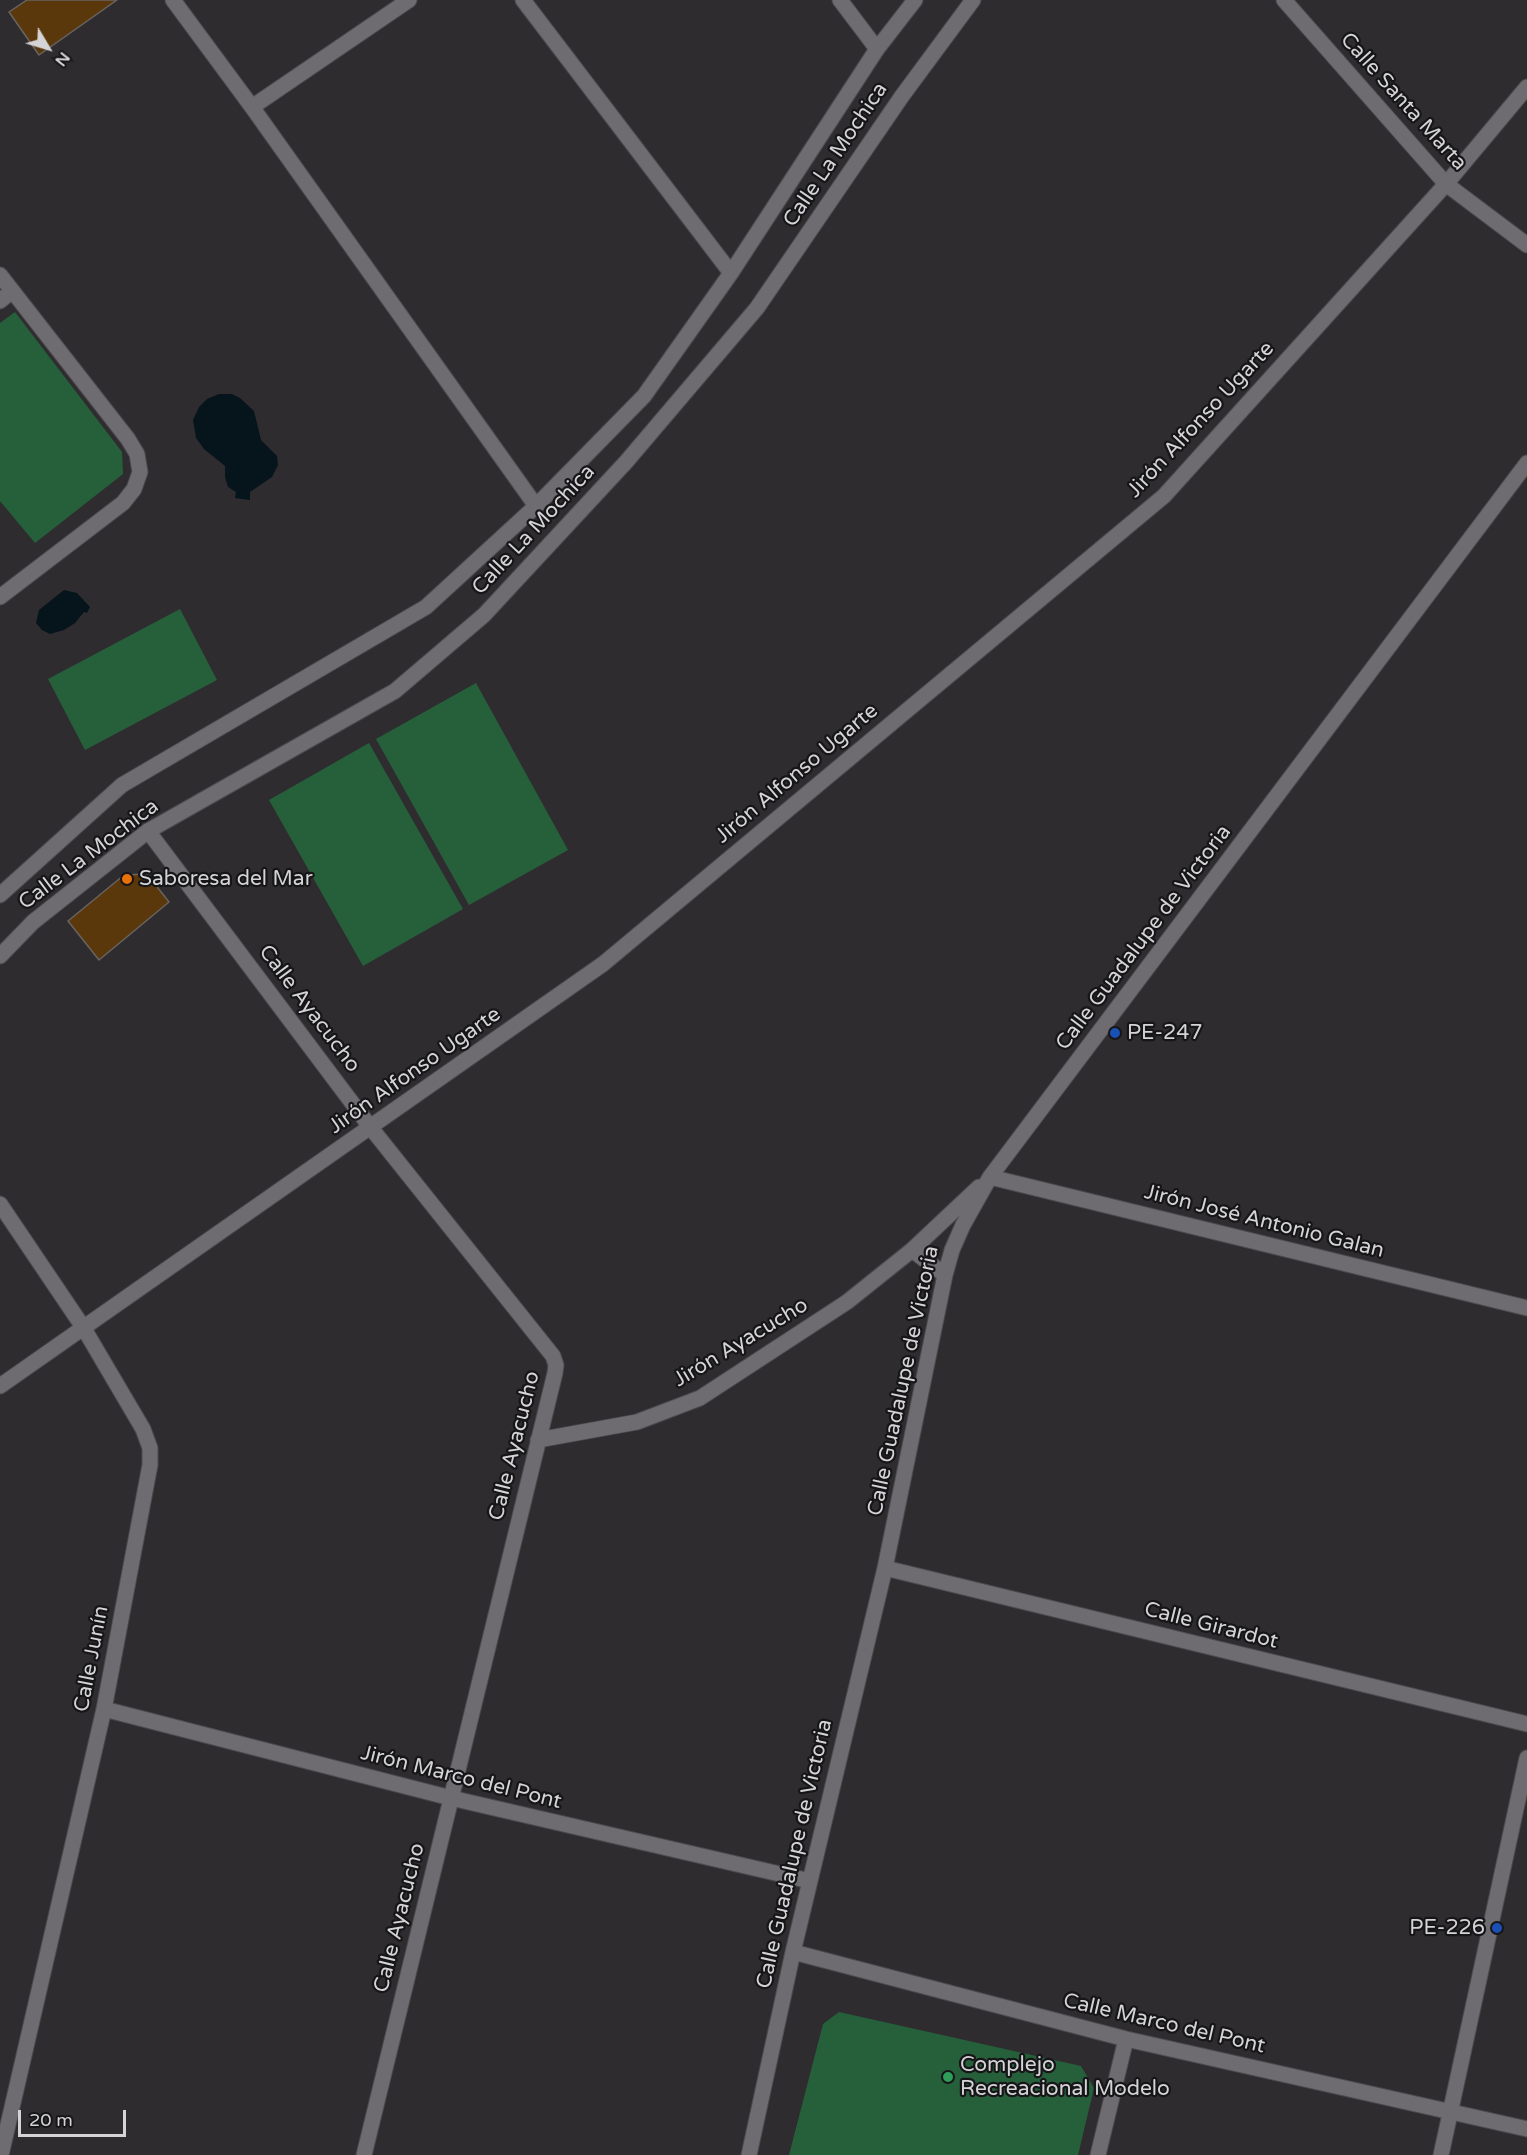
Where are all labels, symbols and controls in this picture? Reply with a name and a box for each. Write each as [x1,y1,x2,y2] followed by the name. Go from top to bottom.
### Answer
[18,18,78,78] north arrow
[1335,28,1471,176] street label: Calle Santa Marta
[50,48,74,70] text: N
[778,78,894,232] street label: Calle La Mochica
[1122,337,1280,503] street label: Jirón Alfonso Ugarte
[467,460,601,600] street label: Calle La Mochica
[711,699,883,849] street label: Jirón Alfonso Ugarte
[14,794,164,916] street label: Calle La Mochica
[1051,820,1237,1056] street label: Calle Guadalupe de Victoria
[139,866,313,892] place label: Saboresa del Mar
[120,872,134,886] marker: Saboresa del Mar
[253,940,365,1078] street label: Calle Ayacucho
[324,1002,506,1140] street label: Jirón Alfonso Ugarte
[1127,1020,1203,1046] place label: PE-247
[1108,1026,1122,1040] marker: PE-247
[1141,1180,1387,1264] street label: Jirón José Antonio Galan
[863,1244,945,1518] street label: Calle Guadalupe de Victoria
[669,1293,813,1393] street label: Jirón Ayacucho
[484,1369,546,1523] street label: Calle Ayacucho
[1142,1597,1280,1655] street label: Calle Girardot
[69,1604,115,1714] street label: Calle Junín
[752,1717,838,1991] street label: Calle Guadalupe de Victoria
[358,1741,564,1815] street label: Jirón Marco del Pont
[369,1841,431,1995] street label: Calle Ayacucho
[1409,1915,1485,1941] place label: PE-226
[1490,1921,1504,1935] marker: PE-226
[1061,1989,1267,2059] street label: Calle Marco del Pont
[960,2052,1170,2102] place label: Complejo Recreacional Modelo
[941,2070,955,2084] marker: Complejo Recreacional Modelo
[21,2098,129,2136] scale bar
[29,2109,73,2131] text: 20 m

